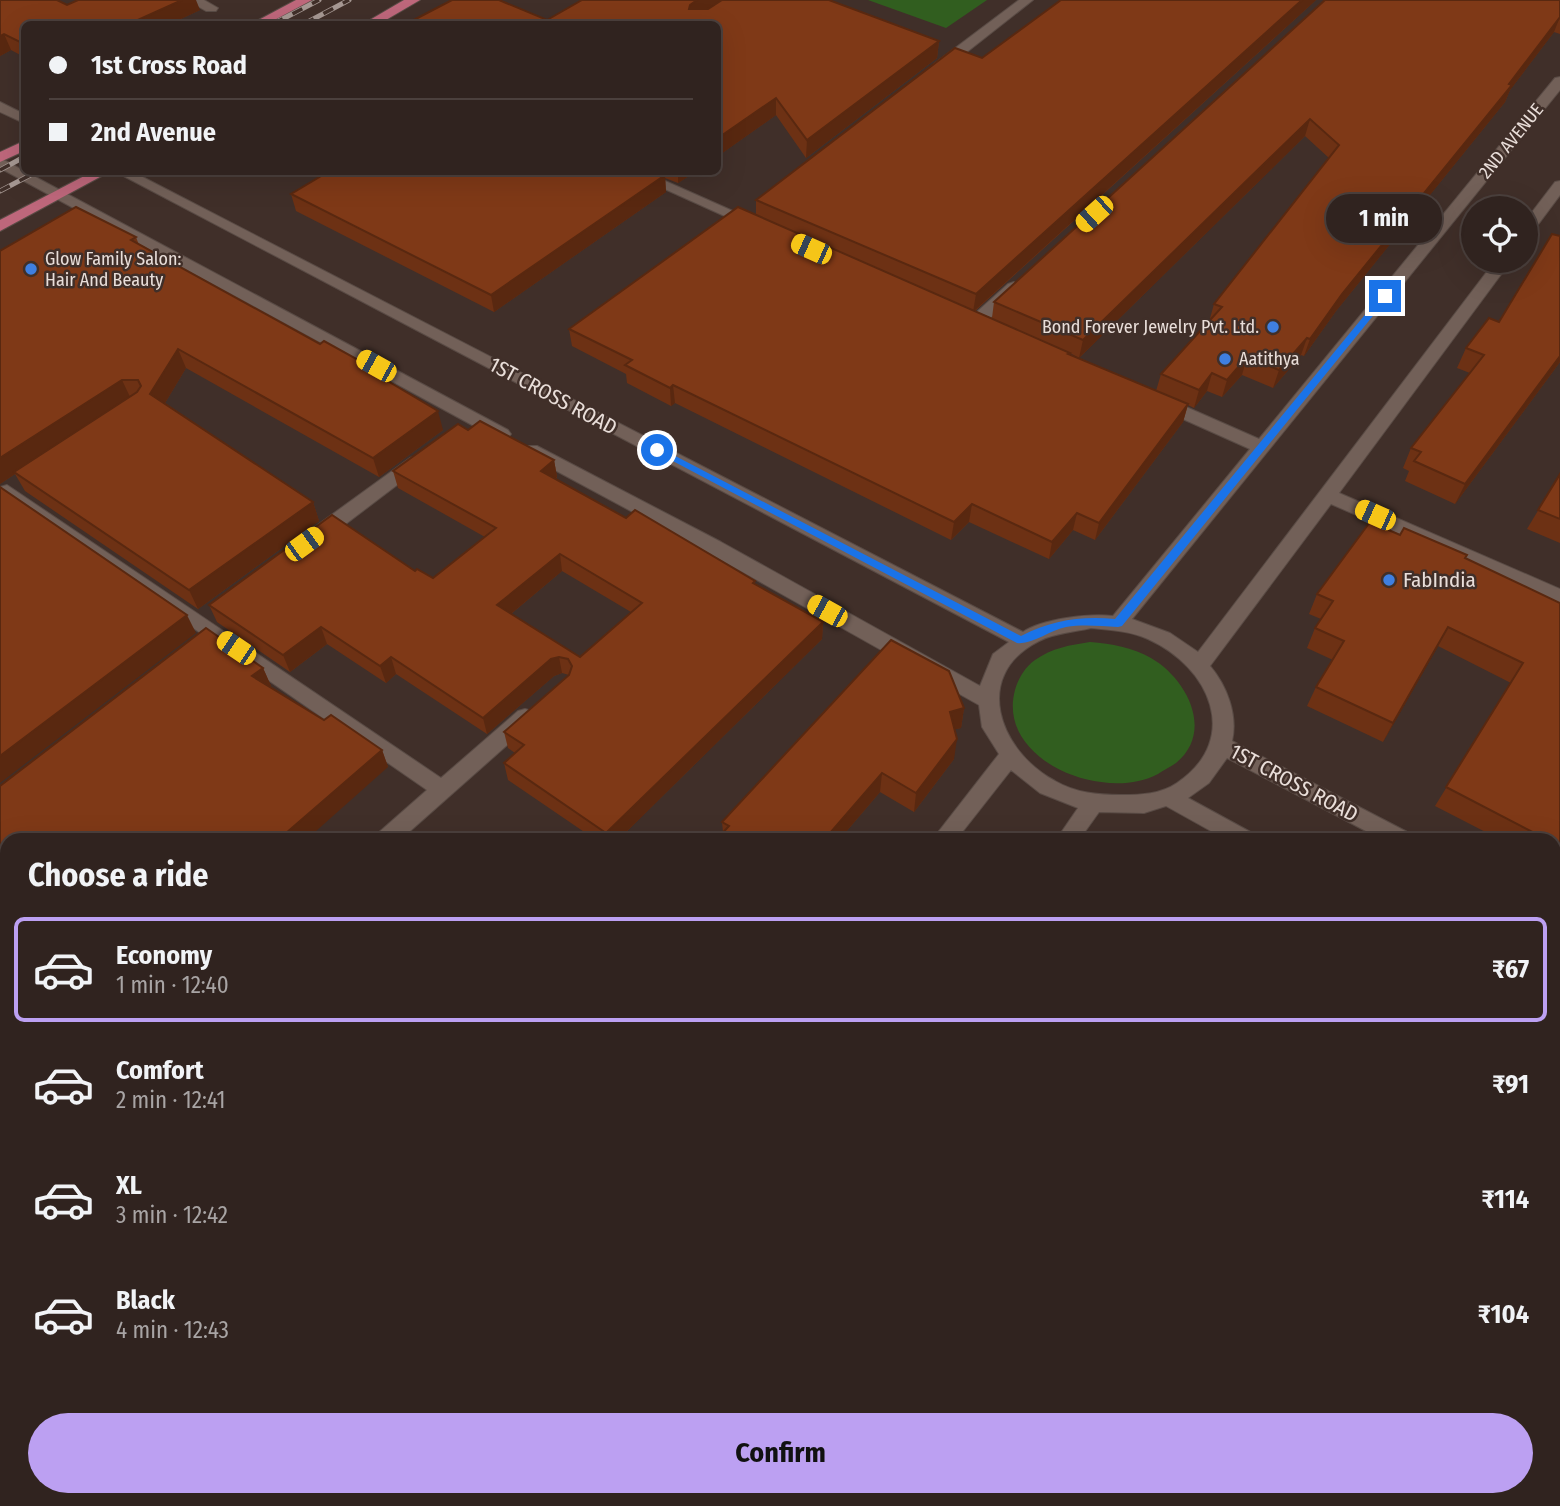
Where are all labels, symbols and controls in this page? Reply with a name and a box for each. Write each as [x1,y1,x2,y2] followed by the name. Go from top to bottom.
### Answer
[91,50,247,81] text: 1st Cross Road
[1474,99,1548,183] street label: 2ND AVENUE
[91,117,216,148] text: 2nd Avenue
[1072,192,1117,236] car
[1327,194,1443,244] callout: 1 min
[1461,196,1538,273] map controls
[1461,196,1538,273] button: locate
[1359,204,1409,232] text: 1 min
[788,231,835,267] car
[45,248,181,291] place label: Glow Family Salon: Hair And Beauty
[23,261,39,277] marker: Glow Family Salon: Hair And Beauty
[1369,280,1401,312] route end
[1042,316,1259,338] place label: Bond Forever Jewelry Pvt. Ltd.
[1265,319,1281,335] marker: Bond Forever Jewelry Pvt. Ltd.
[353,347,400,385] car
[1239,348,1300,370] place label: Aatithya
[485,351,621,441] street label: 1ST CROSS ROAD
[1217,351,1233,367] marker: Aatithya
[641,434,673,466] route start
[1352,497,1399,533] car
[281,523,328,565] car
[1403,567,1476,593] place label: FabIndia
[1381,572,1397,588] marker: FabIndia
[804,592,851,630] car
[213,628,260,668] car
[1226,738,1362,828] street label: 1ST CROSS ROAD
[28,856,209,894] text: Choose a ride
[32,938,95,1001] icon: car
[116,940,212,971] text: Economy
[1492,954,1529,985] text: ₹67
[116,971,229,999] text: 1 min · 12:40
[32,1053,95,1116] icon: car
[116,1055,204,1086] text: Comfort
[1492,1069,1529,1100] text: ₹91
[116,1086,226,1114] text: 2 min · 12:41
[32,1168,95,1231] icon: car
[116,1170,142,1201] text: XL
[1481,1184,1529,1215] text: ₹114
[116,1201,228,1229] text: 3 min · 12:42
[32,1283,95,1346] icon: car
[116,1285,175,1316] text: Black
[1478,1299,1529,1330] text: ₹104
[116,1316,229,1344] text: 4 min · 12:43
[28,1413,1533,1493] button: Confirm

